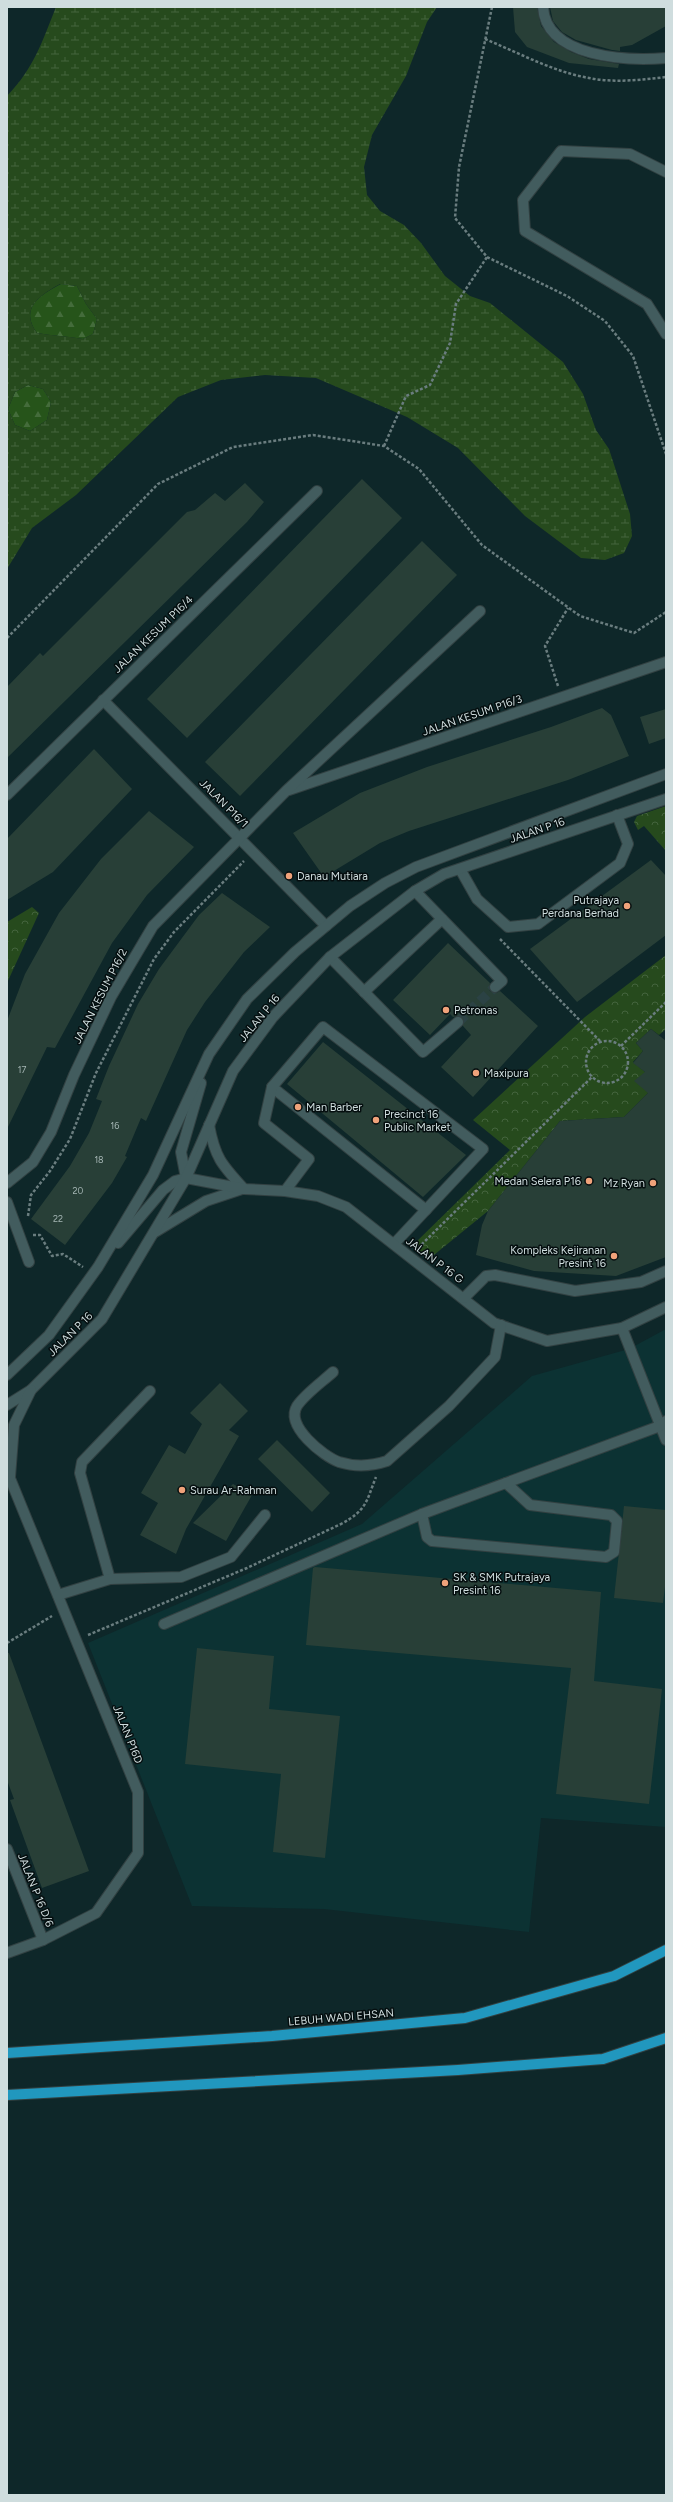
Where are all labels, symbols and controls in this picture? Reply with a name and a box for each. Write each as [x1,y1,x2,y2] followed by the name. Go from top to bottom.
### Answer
[111,593,196,676] street label: JALAN KESUM P16/4
[421,692,524,739] street label: JALAN KESUM P16/3
[197,776,251,830] street label: JALAN P16/1
[508,815,566,846] street label: JALAN P 16
[297,870,368,883] place label: Danau Mutiara
[284,871,294,881] marker: Danau Mutiara
[542,894,619,920] place label: Putrajaya Perdana Berhad
[622,901,632,911] marker: Putrajaya Perdana Berhad
[71,947,130,1046] street label: JALAN KESUM P16/2
[236,992,282,1045] street label: JALAN P 16
[454,1004,497,1017] place label: Petronas
[441,1005,451,1015] marker: Petronas
[18,1064,26,1075] house number: 17
[484,1067,529,1080] place label: Maxipura
[471,1068,481,1078] marker: Maxipura
[306,1101,362,1114] place label: Man Barber
[293,1102,303,1112] marker: Man Barber
[384,1108,451,1134] place label: Precinct 16 Public Market
[371,1115,381,1125] marker: Precinct 16 Public Market
[111,1120,119,1131] house number: 16
[94,1154,104,1165] house number: 18
[494,1175,581,1188] place label: Medan Selera P16
[584,1176,594,1186] marker: Medan Selera P16
[603,1177,645,1190] place label: Mz Ryan
[648,1178,658,1188] marker: Mz Ryan
[73,1185,84,1196] house number: 20
[53,1213,63,1224] house number: 22
[403,1235,466,1286] street label: JALAN P 16 G
[510,1244,606,1270] place label: Kompleks Kejiranan Presint 16
[609,1251,619,1261] marker: Kompleks Kejiranan Presint 16
[45,1309,95,1359] street label: JALAN P 16
[190,1484,277,1497] place label: Surau Ar-Rahman
[177,1485,187,1495] marker: Surau Ar-Rahman
[453,1571,550,1597] place label: SK & SMK Putrajaya Presint 16
[440,1578,450,1588] marker: SK & SMK Putrajaya Presint 16
[110,1703,145,1766] street label: JALAN P16D
[15,1852,56,1929] street label: JALAN P 16 D/6
[288,2006,394,2029] street label: LEBUH WADI EHSAN

